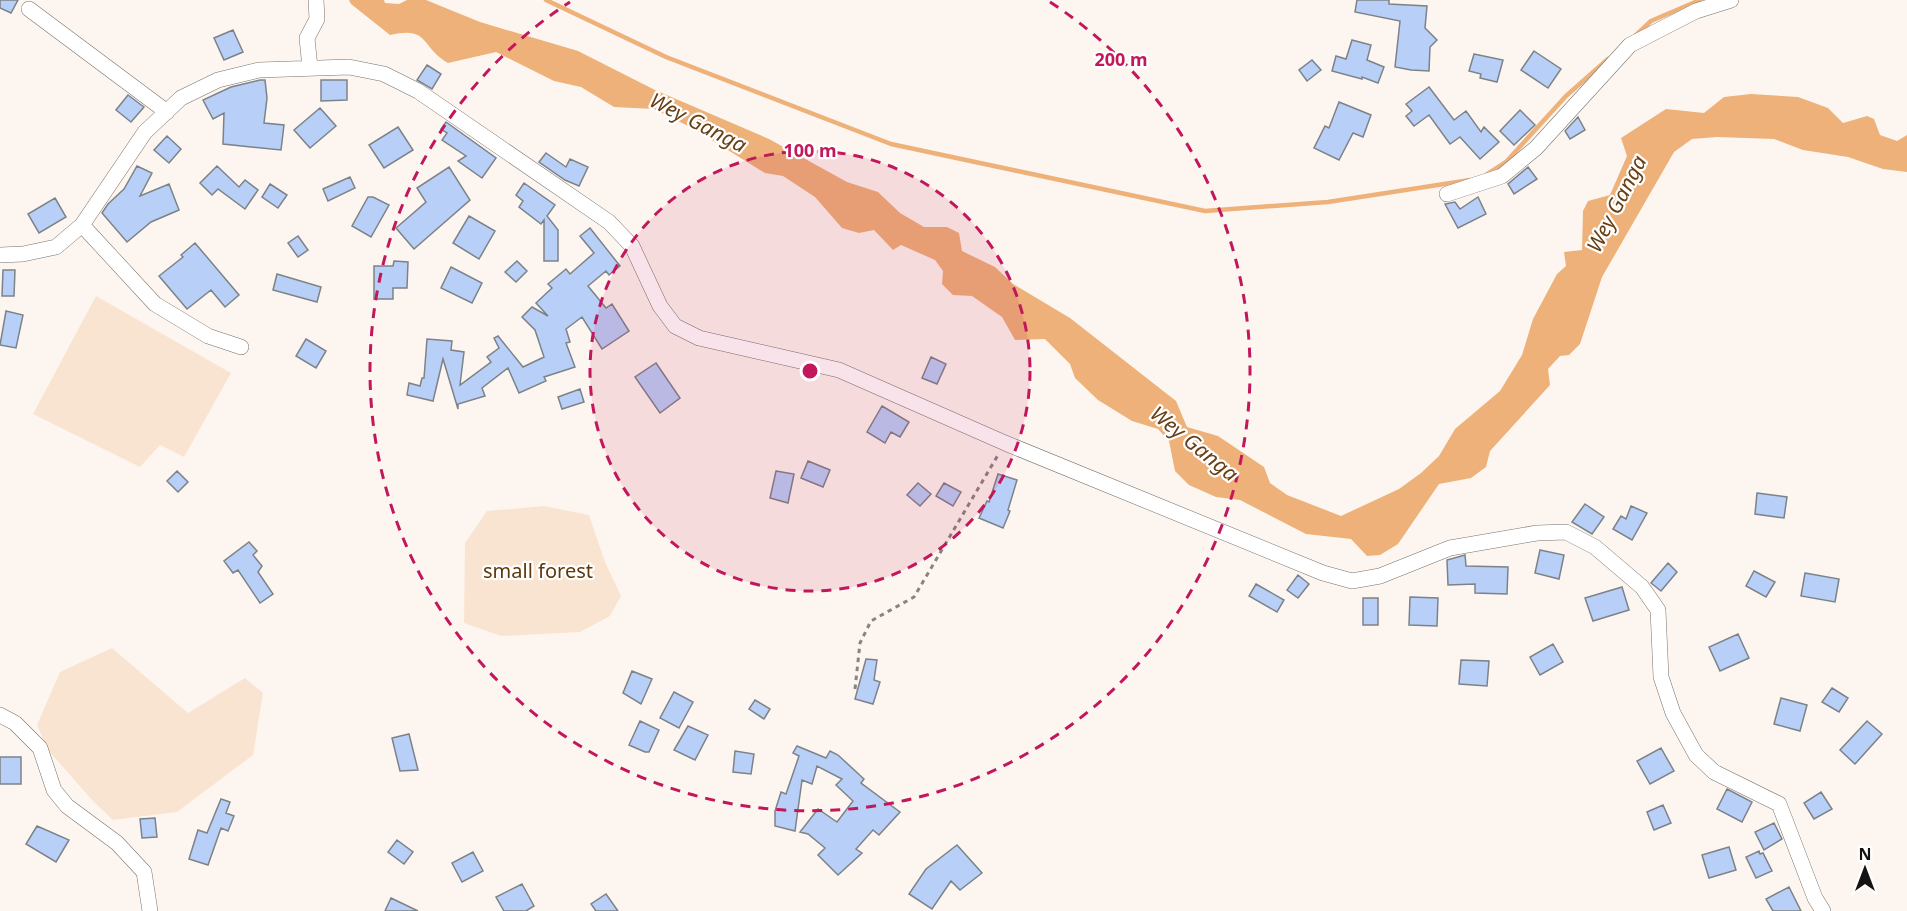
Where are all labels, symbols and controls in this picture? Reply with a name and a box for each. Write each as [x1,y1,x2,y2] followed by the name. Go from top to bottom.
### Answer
[1094,47,1148,71] text: 200 m
[645,86,752,159] water label: Wey Ganga
[783,138,837,162] text: 100 m
[1580,150,1653,257] water label: Wey Ganga
[800,361,820,381] centre of rings
[1145,399,1244,487] water label: Wey Ganga
[483,557,593,584] park label: small forest
[1835,839,1895,899] north arrow
[1858,843,1872,865] text: N

